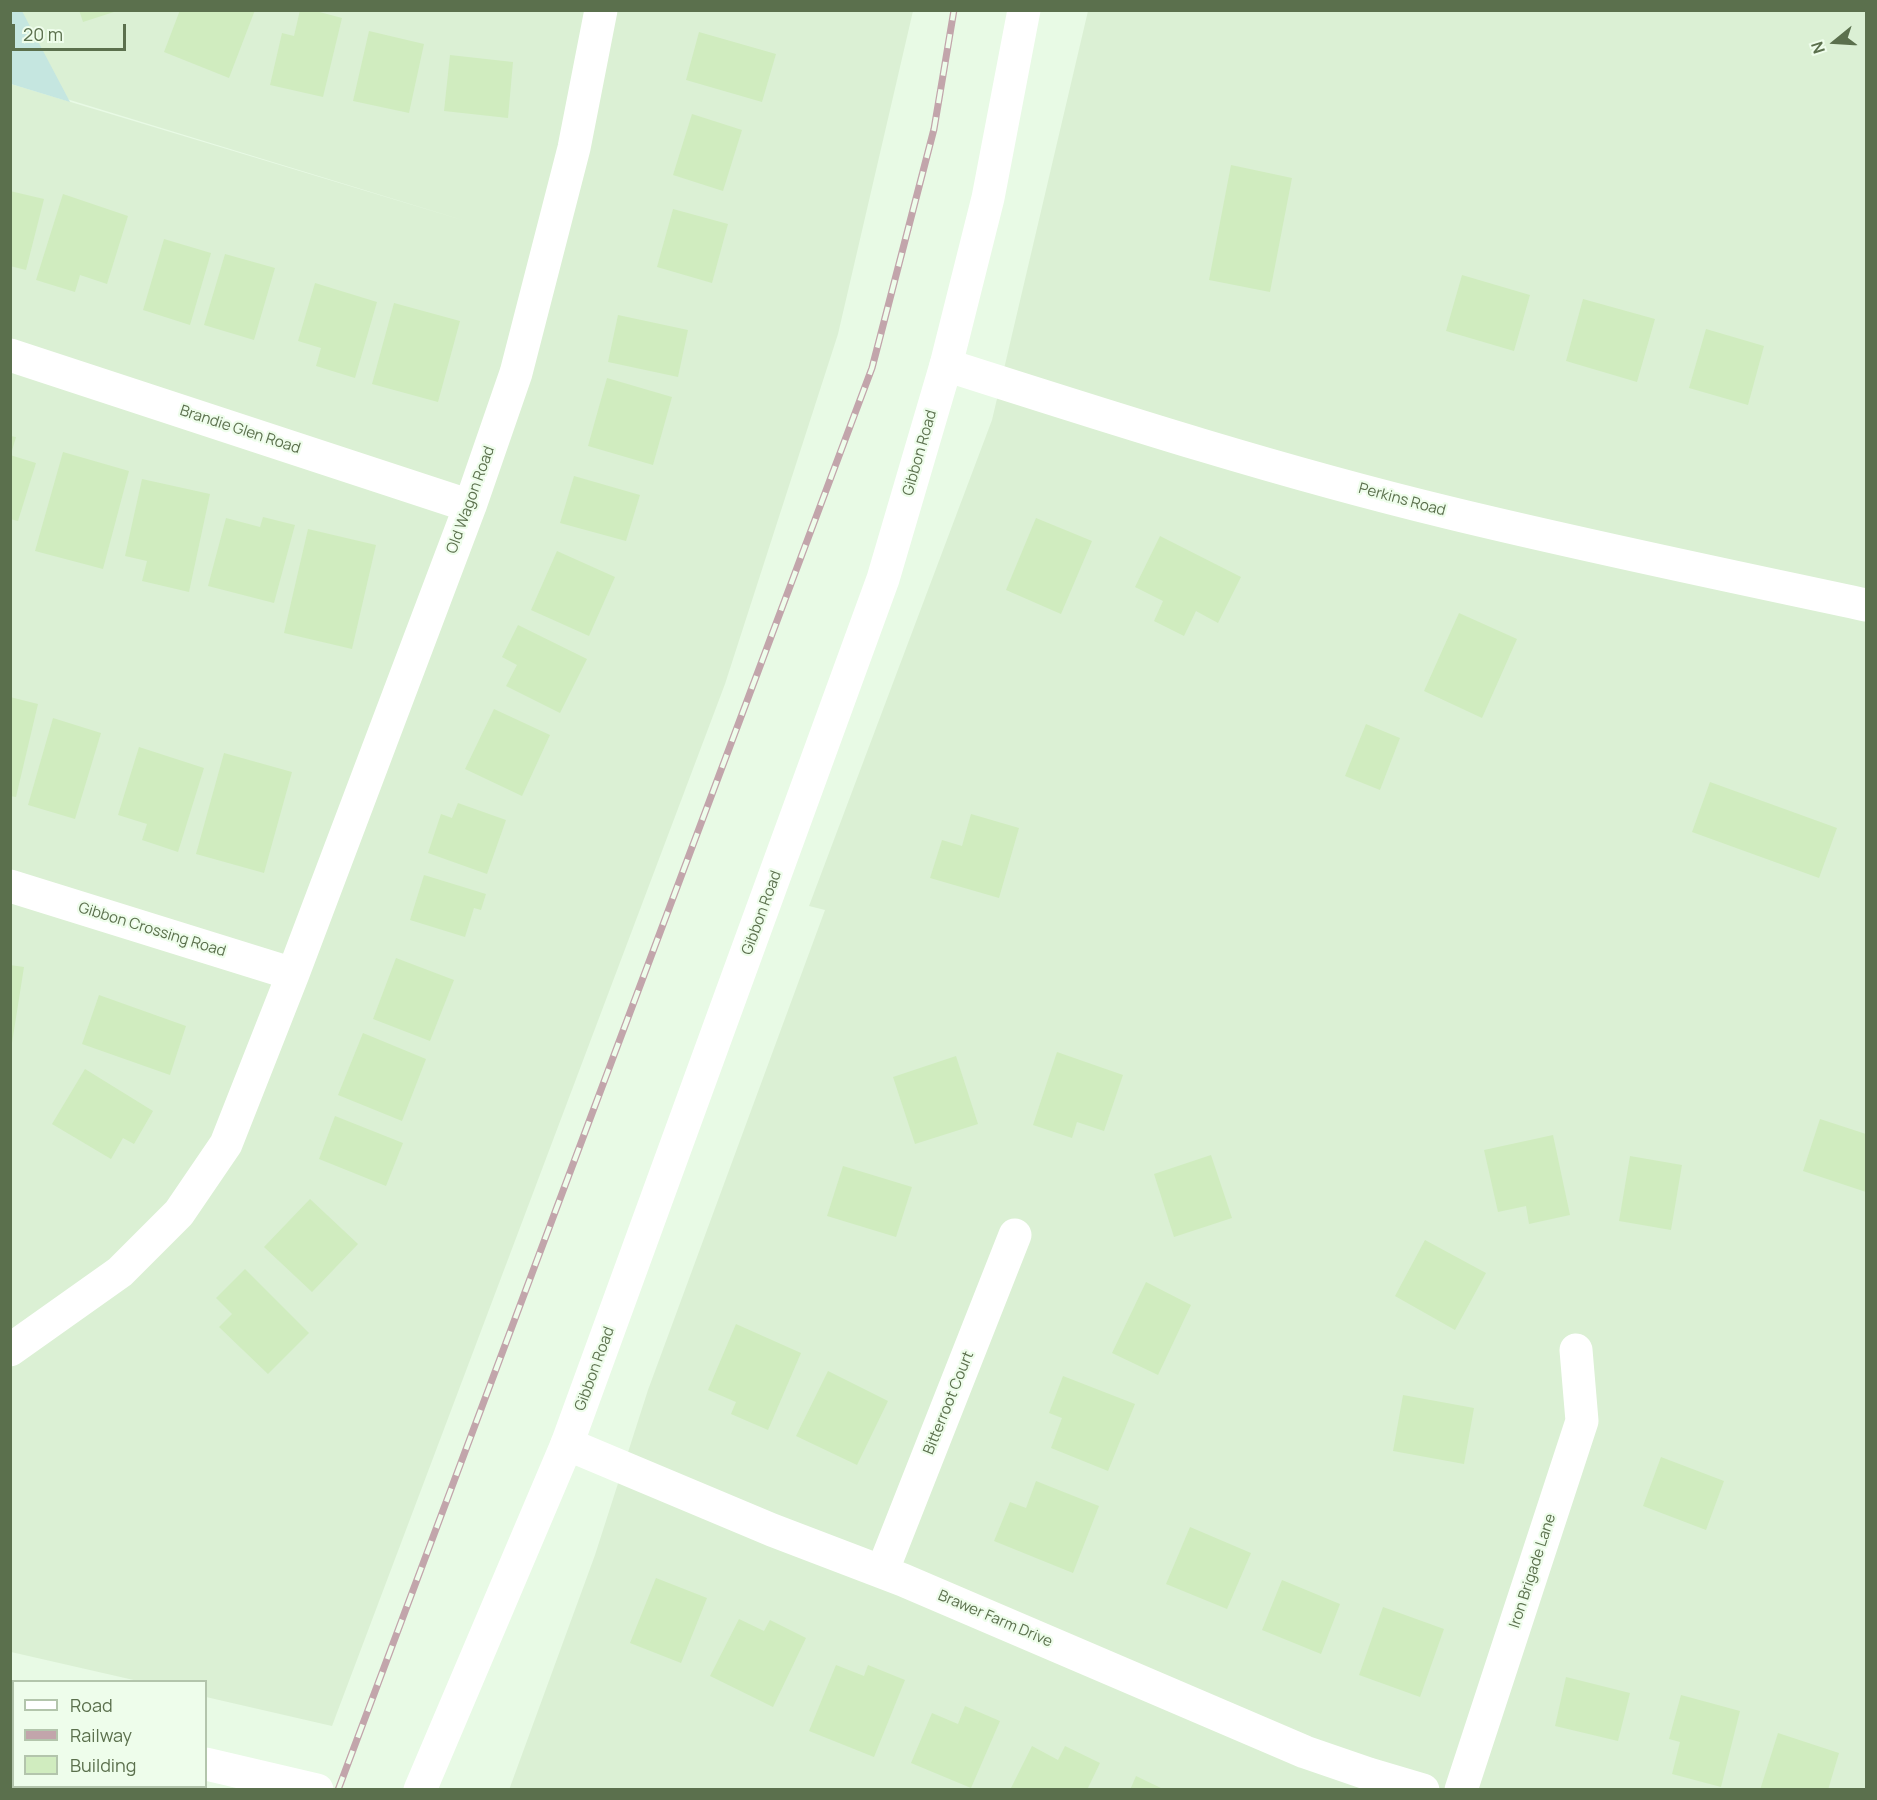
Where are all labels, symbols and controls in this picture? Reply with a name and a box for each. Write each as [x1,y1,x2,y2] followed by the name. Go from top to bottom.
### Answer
[15,12,129,50] scale bar
[1805,12,1865,72] north arrow
[23,22,63,46] text: 20 m
[1806,39,1830,56] text: N
[177,402,303,458] street label: Brandie Glen Road
[899,408,941,498] street label: Gibbon Road
[443,444,499,556] street label: Old Wagon Road
[1356,480,1448,520] street label: Perkins Road
[738,868,786,958] street label: Gibbon Road
[76,899,228,961] street label: Gibbon Crossing Road
[571,1324,619,1414] street label: Gibbon Road
[920,1349,978,1457] street label: Bitterroot Court
[1506,1512,1560,1630] street label: Iron Brigade Lane
[935,1587,1055,1651] street label: Brawer Farm Drive
[12,1680,207,1788] legend
[70,1693,113,1717] text: Road
[70,1723,132,1747] text: Railway
[70,1753,136,1777] text: Building

